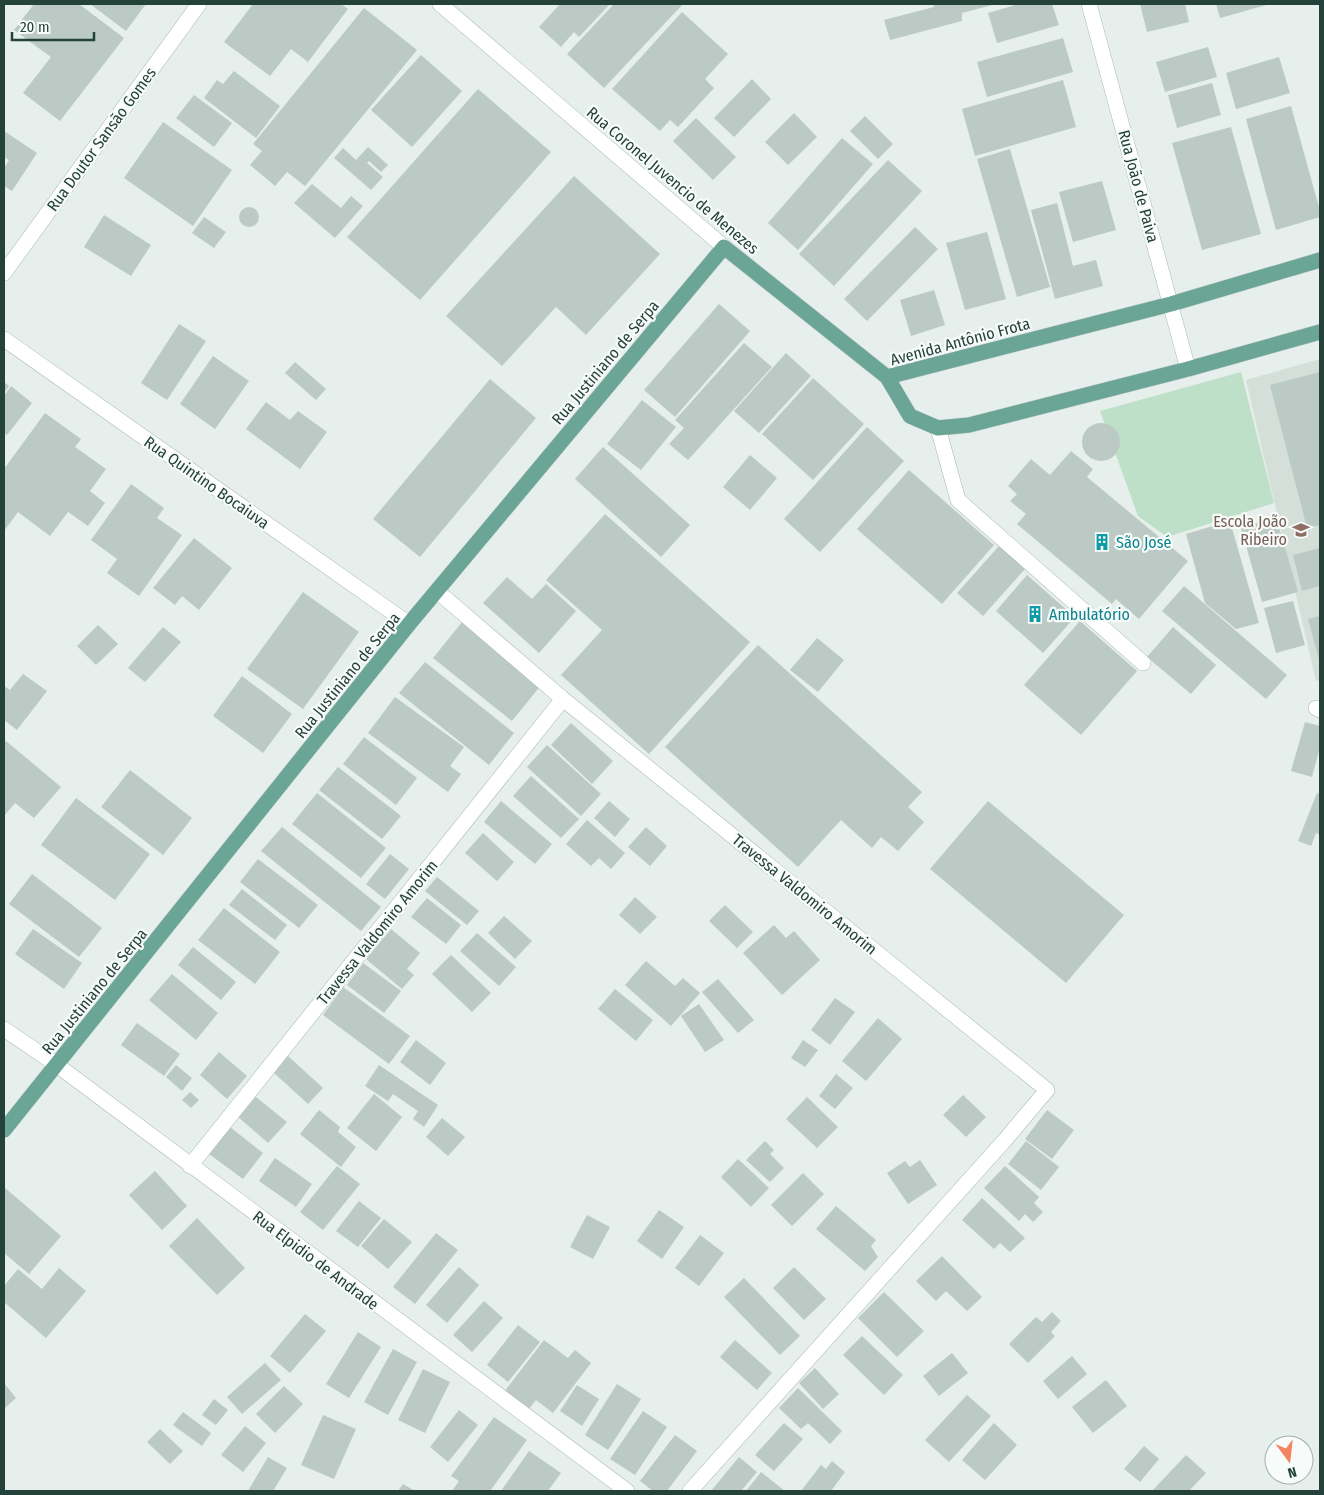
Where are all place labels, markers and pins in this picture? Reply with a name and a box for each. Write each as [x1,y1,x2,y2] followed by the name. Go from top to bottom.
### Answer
[1213,512,1287,549] place label: Escola João Ribeiro
[1291,520,1311,540] school or university icon: Escola João Ribeiro
[1092,532,1112,552] building icon: São José
[1116,533,1172,552] place label: São José
[1025,604,1045,624] building icon: Ambulatório
[1049,605,1130,624] place label: Ambulatório

